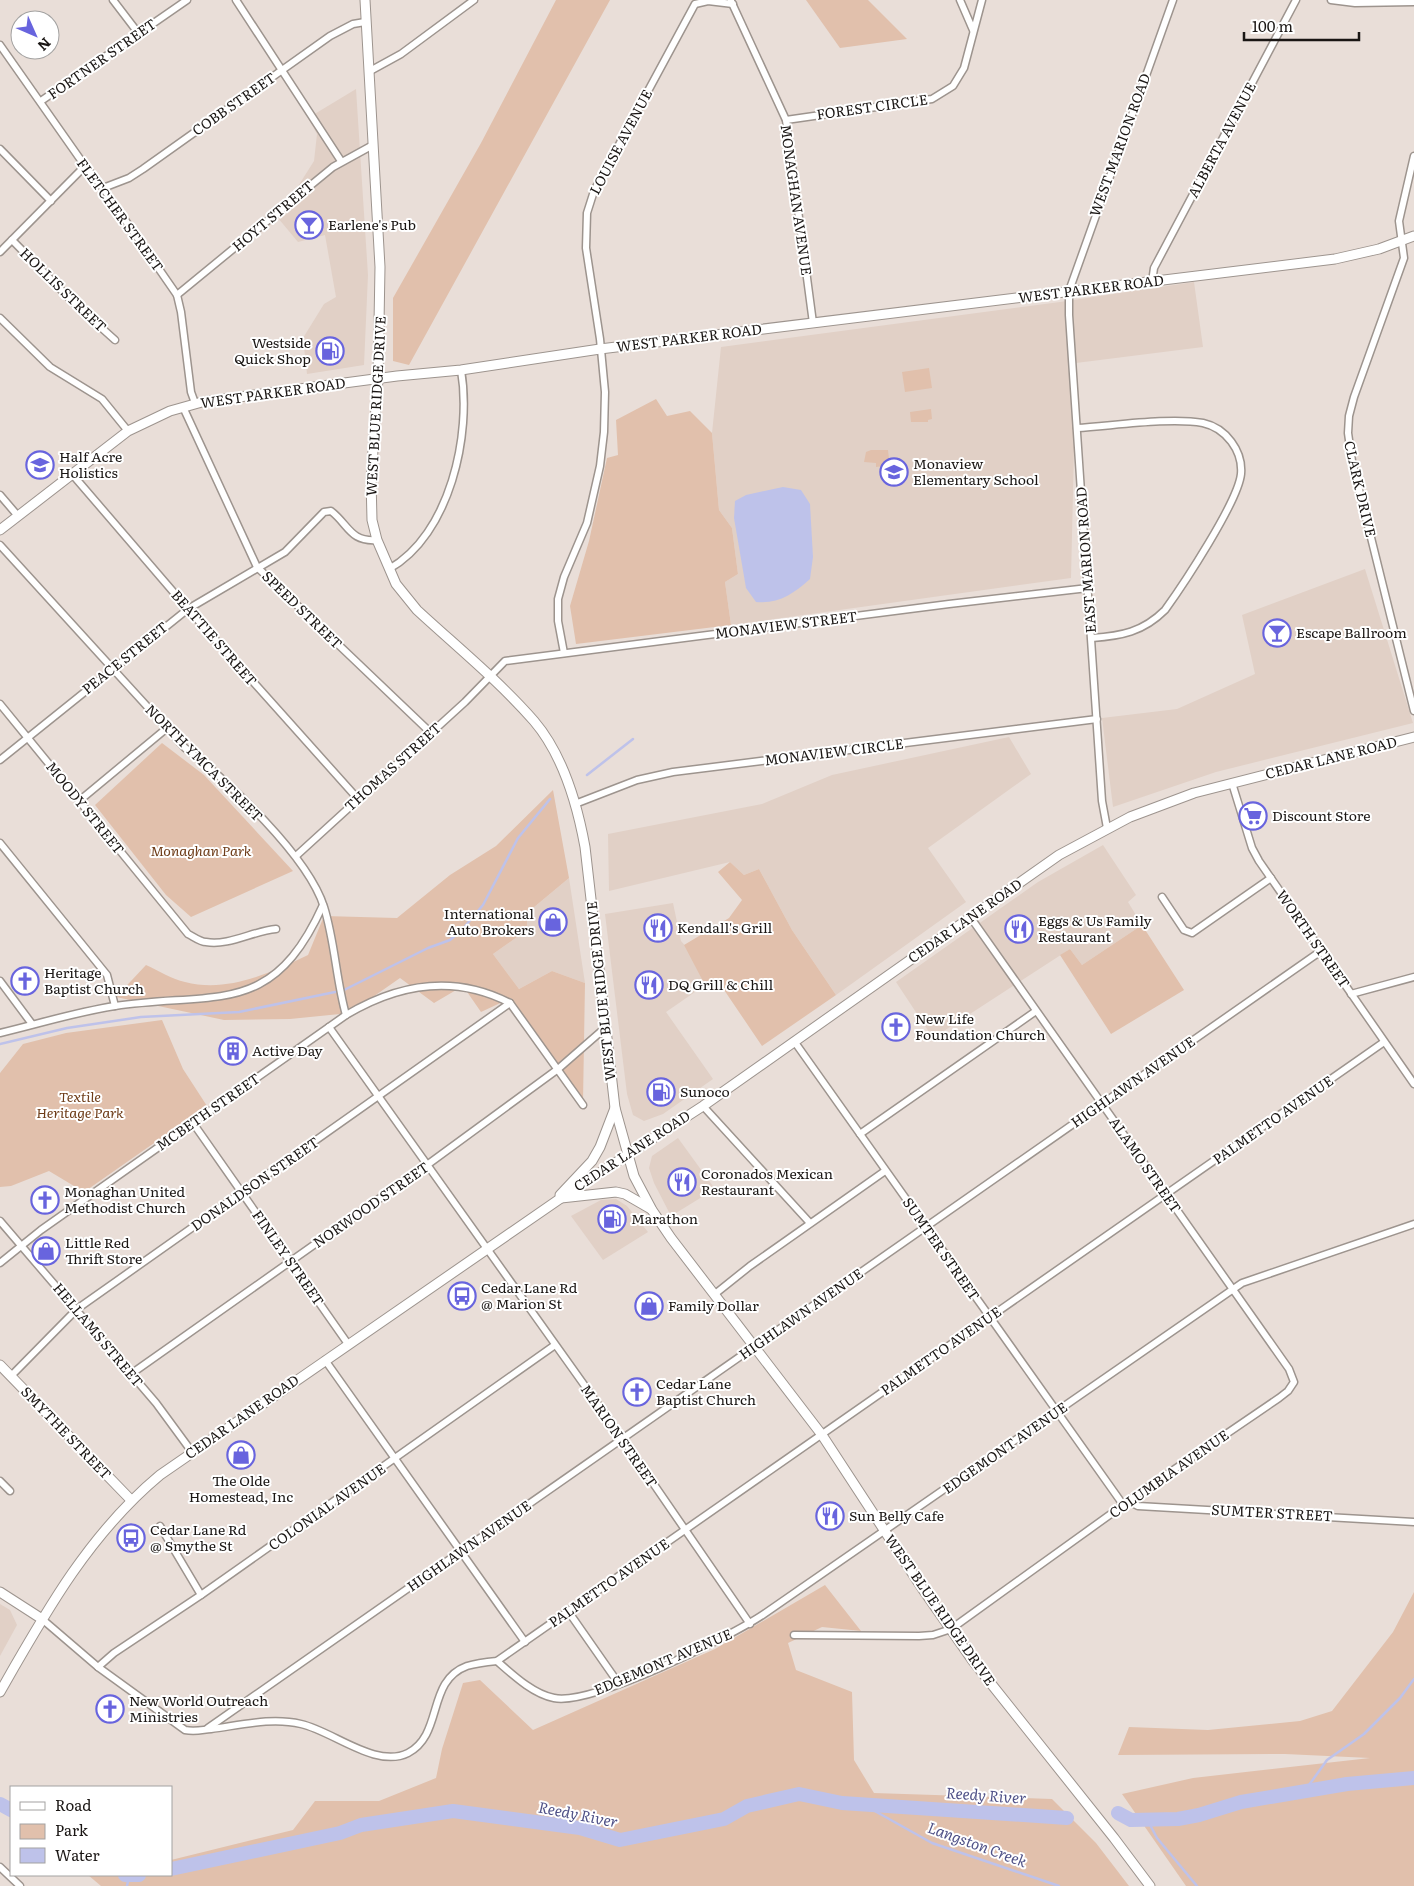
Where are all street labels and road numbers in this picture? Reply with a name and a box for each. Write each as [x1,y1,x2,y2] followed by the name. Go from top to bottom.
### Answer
[45,15,159,103] street label: FORTNER STREET
[188,67,279,139] street label: COBB STREET
[1084,70,1154,219] street label: WEST MARION ROAD
[1182,78,1260,201] street label: ALBERTA AVENUE
[584,85,656,198] street label: LOUISE AVENUE
[815,88,929,124] street label: FOREST CIRCLE
[776,123,818,277] street label: MONAGHAN AVENUE
[73,154,169,275] street label: FLETCHER STREET
[227,175,318,255] street label: HOYT STREET
[16,243,111,336] street label: HOLLIS STREET
[1017,269,1165,307] street label: WEST PARKER ROAD
[360,315,390,497] street label: WEST BLUE RIDGE DRIVE
[615,318,763,356] street label: WEST PARKER ROAD
[199,372,347,412] street label: WEST PARKER ROAD
[1340,439,1382,539] street label: CLARK DRIVE
[1070,486,1100,634] street label: EAST MARION ROAD
[258,566,347,653] street label: SPEED STREET
[167,585,262,690] street label: BEATTIE STREET
[713,605,858,643] street label: MONAVIEW STREET
[77,616,172,698] street label: PEACE STREET
[141,699,268,826] street label: NORTH YMCA STREET
[339,717,445,815] street label: THOMAS STREET
[1263,731,1399,783] street label: CEDAR LANE ROAD
[763,733,905,769] street label: MONAVIEW CIRCLE
[42,757,129,858] street label: MOODY STREET
[903,873,1026,967] street label: CEDAR LANE ROAD
[1272,885,1355,992] street label: WORTH STREET
[581,900,619,1082] street label: WEST BLUE RIDGE DRIVE
[1066,1031,1199,1132] street label: HIGHLAWN AVENUE
[151,1068,263,1155] street label: MCBETH STREET
[1208,1070,1337,1168] street label: PALMETTO AVENUE
[569,1105,694,1195] street label: CEDAR LANE ROAD
[1105,1112,1186,1216] street label: ALAMO STREET
[186,1131,322,1235] street label: DONALDSON STREET
[308,1157,432,1252] street label: NORWOOD STREET
[899,1193,985,1304] street label: SUMTER STREET
[248,1206,329,1309] street label: FINLEY STREET
[734,1263,867,1364] street label: HIGHLAWN AVENUE
[49,1278,148,1391] street label: HELLAMS STREET
[876,1301,1005,1399] street label: PALMETTO AVENUE
[180,1369,303,1463] street label: CEDAR LANE ROAD
[577,1380,663,1491] street label: MARION STREET
[17,1381,116,1483] street label: SMYTHE STREET
[938,1396,1071,1498] street label: EDGEMONT AVENUE
[1105,1424,1232,1522] street label: COLUMBIA AVENUE
[264,1458,389,1554] street label: COLONIAL AVENUE
[402,1495,535,1596] street label: HIGHLAWN AVENUE
[1211,1499,1333,1525] street label: SUMTER STREET
[881,1530,1001,1689] street label: WEST BLUE RIDGE DRIVE
[544,1533,673,1631] street label: PALMETTO AVENUE
[590,1623,735,1699] street label: EDGEMONT AVENUE

